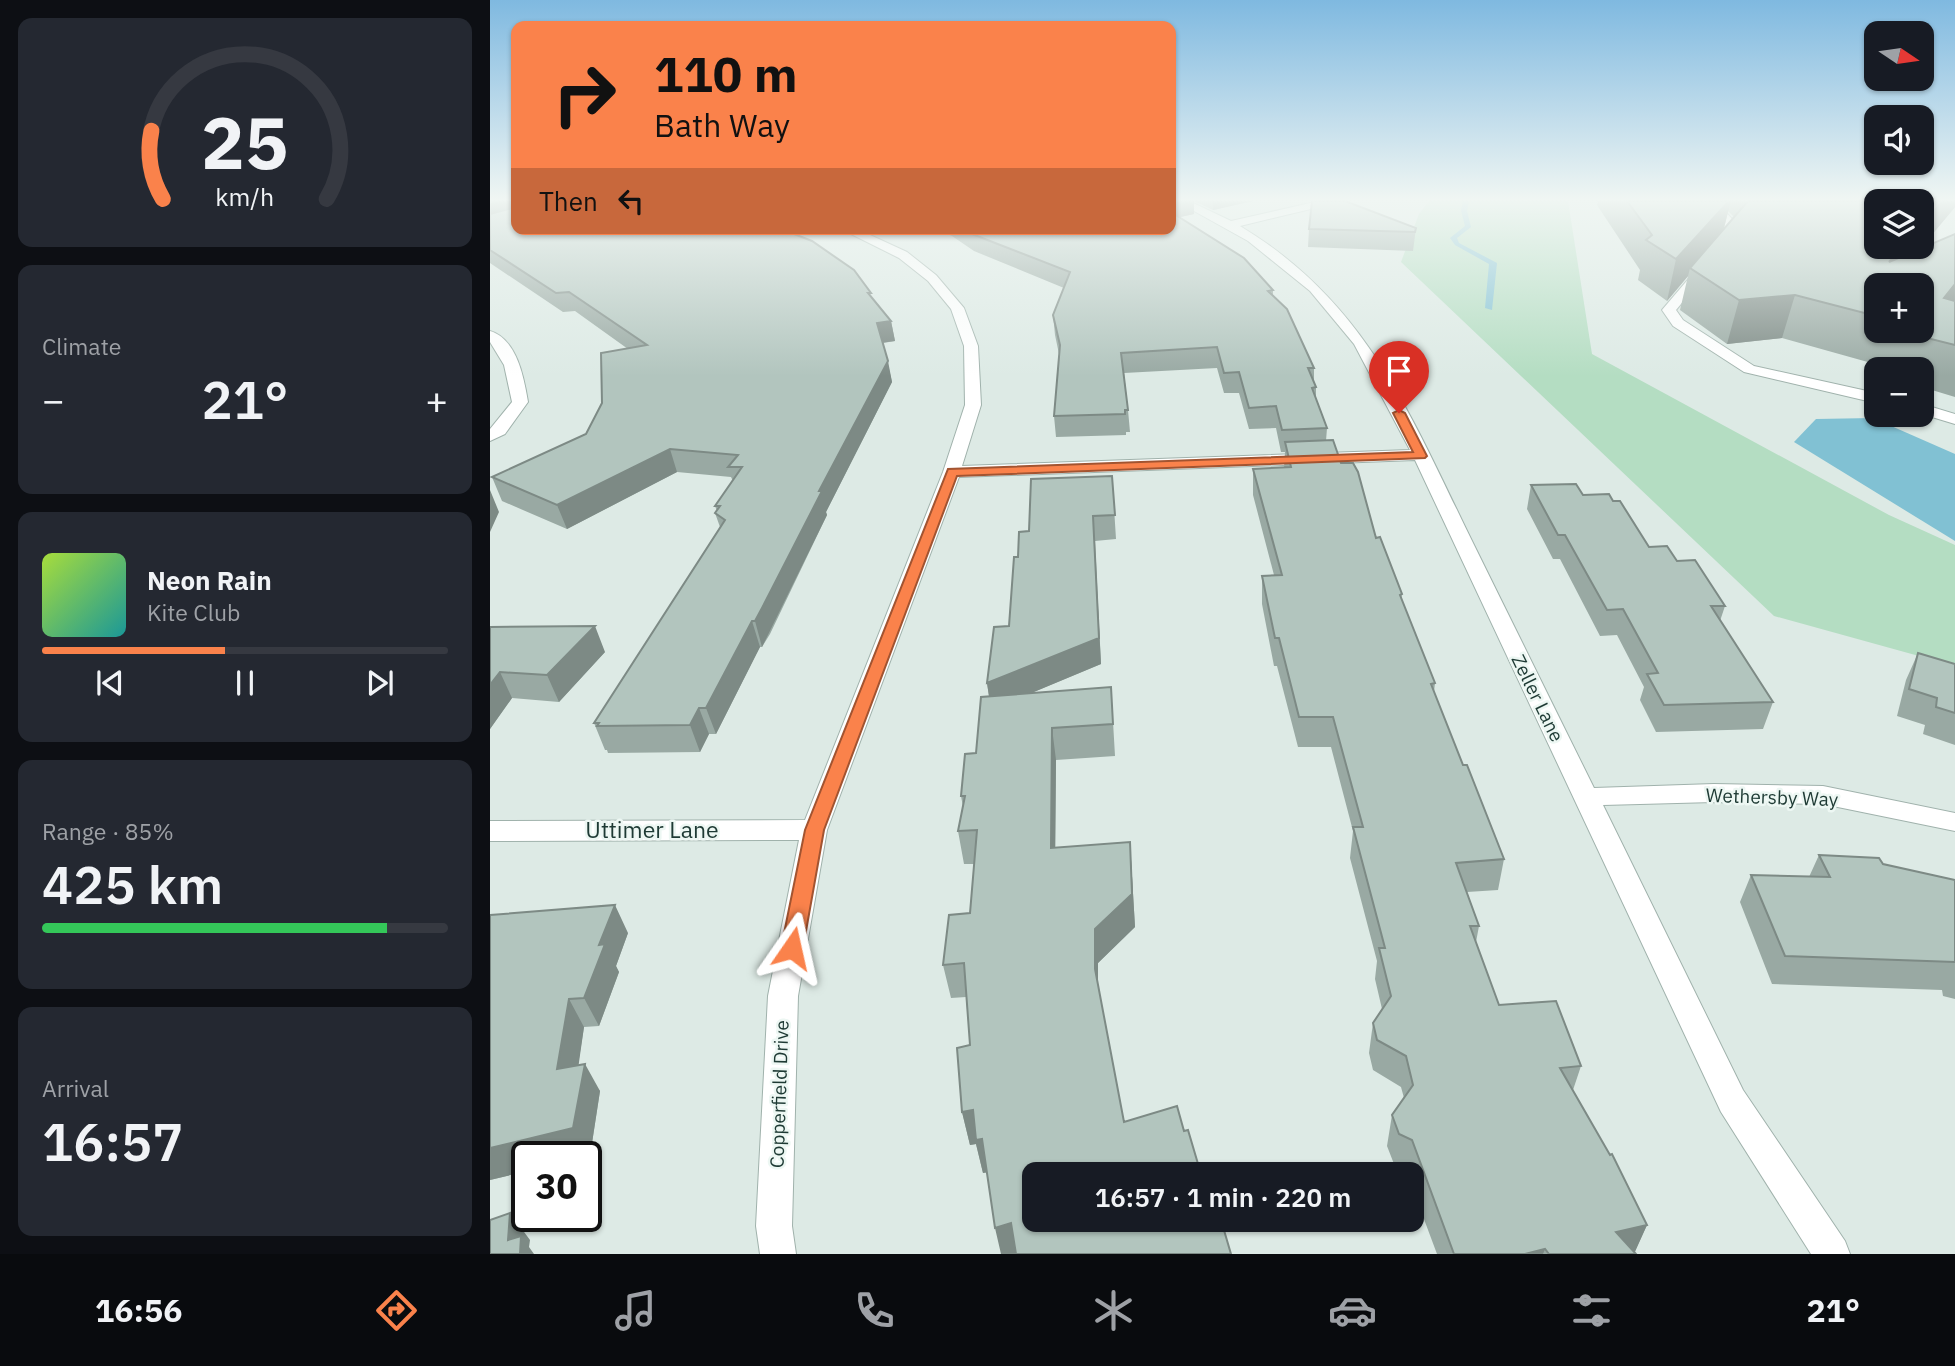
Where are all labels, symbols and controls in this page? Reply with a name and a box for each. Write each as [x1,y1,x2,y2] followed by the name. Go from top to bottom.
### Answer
[1864,21,1934,91] north arrow
[1864,21,1934,427] map controls
[654,42,798,105] text: 110 m
[539,49,630,140] icon: right
[201,94,289,189] text: 25
[654,104,790,146] text: Bath Way
[1864,105,1934,175] button: sound
[216,179,274,212] text: km/h
[612,182,650,220] icon: left
[539,184,598,218] text: Then
[1864,189,1934,259] button: layers
[1864,273,1934,343] button: +
[42,331,121,361] text: Climate
[1369,341,1429,413] pin
[1380,352,1418,390] icon: arrive
[1864,357,1934,427] button: −
[202,366,288,433] text: 21°
[42,375,65,424] text: −
[425,375,448,424] text: +
[147,563,272,597] text: Neon Rain
[147,597,240,627] text: Kite Club
[1507,650,1569,746] street label: Zeller Lane
[91,664,129,702] icon: previous
[226,664,264,702] icon: pause
[361,664,399,702] icon: next
[1705,783,1839,811] street label: Wethersby Way
[585,814,719,844] street label: Uttimer Lane
[42,816,174,846] text: Range · 85%
[42,851,223,918] text: 425 km
[755,911,829,985] position arrow
[764,1020,794,1168] street label: Copperfield Drive
[42,1073,109,1103] text: Arrival
[42,1108,183,1175] text: 16:57
[511,1141,602,1232] speed limit sign: 30
[1095,1180,1351,1214] text: 16:57 · 1 min · 220 m
[372,1286,421,1335] icon: directions
[611,1286,660,1335] icon: music
[850,1286,899,1335] icon: phone
[1089,1286,1138,1335] icon: climate
[1328,1286,1377,1335] icon: car
[1567,1286,1616,1335] icon: filters
[95,1289,182,1331] text: 16:56
[1806,1289,1860,1331] text: 21°

